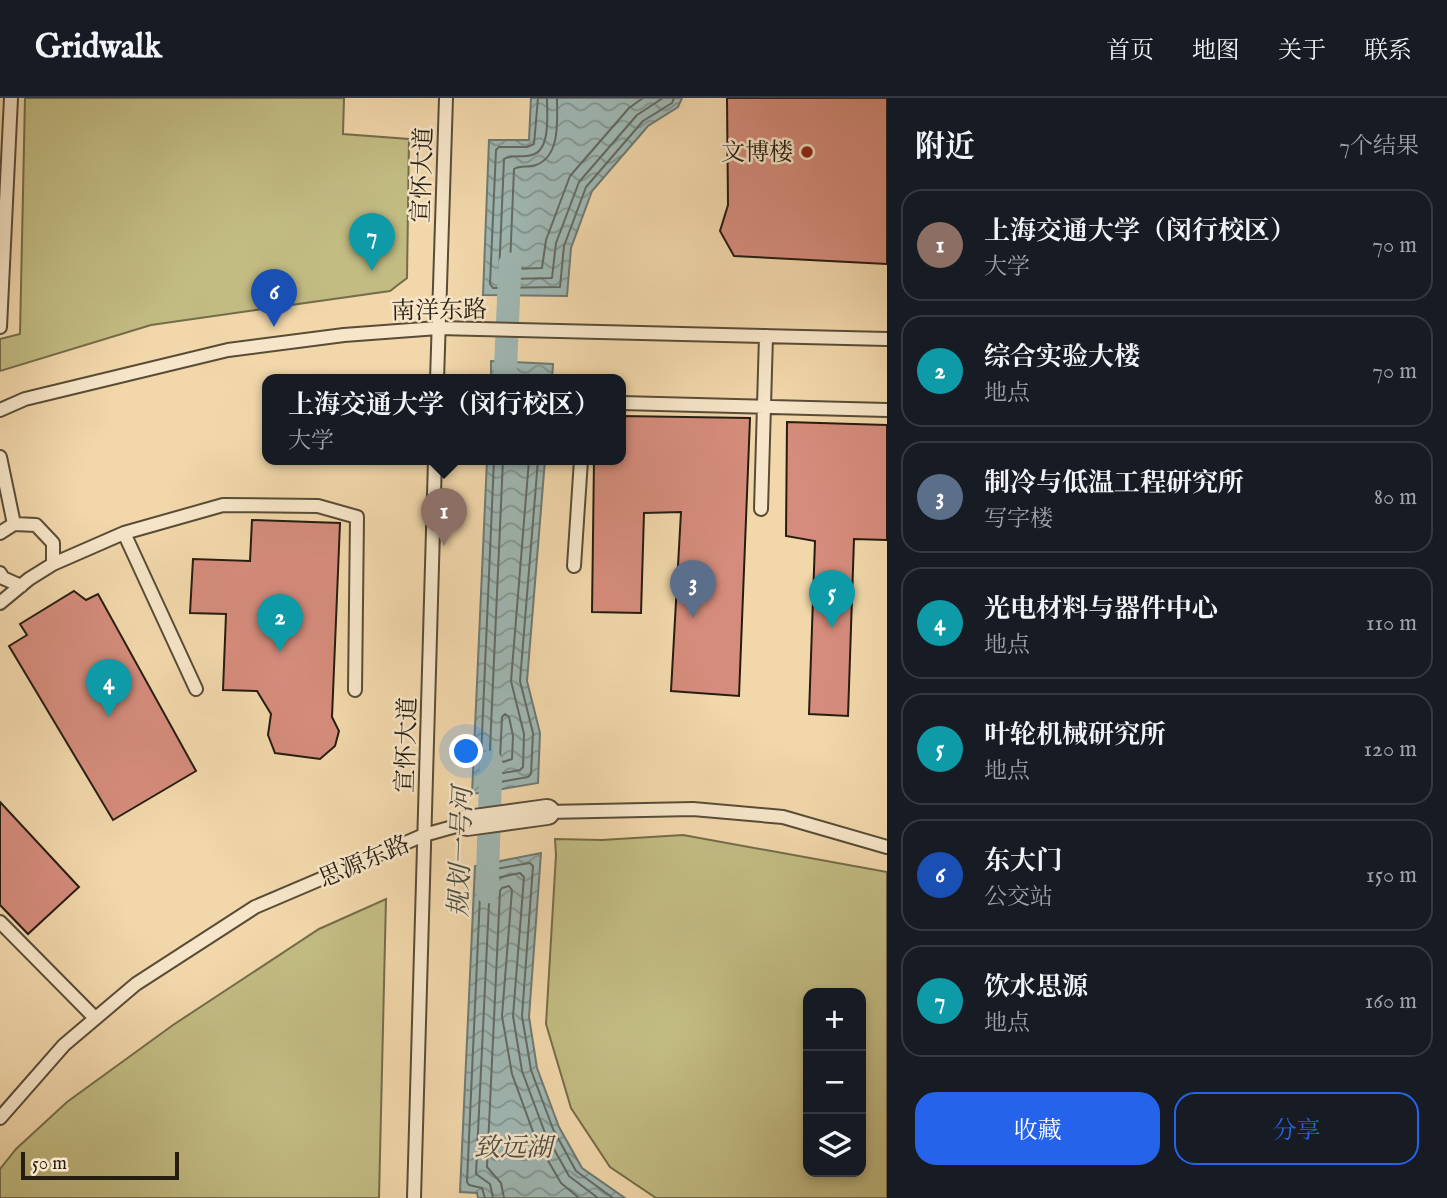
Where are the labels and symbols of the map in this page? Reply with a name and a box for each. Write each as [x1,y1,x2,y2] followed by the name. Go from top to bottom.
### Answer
[406,127,441,224] street label: 宣怀大道
[721,138,793,169] place label: 文博楼
[799,144,815,160] marker: 文博楼
[349,213,395,271] pin: 7
[251,269,297,327] pin: 6
[391,295,487,328] street label: 南洋东路
[421,488,467,546] pin: 1
[670,560,716,618] pin: 3
[809,570,855,628] pin: 5
[257,594,303,652] pin: 2
[86,659,132,717] pin: 4
[390,697,425,794] street label: 宣怀大道
[449,734,483,768] your location
[443,783,480,918] water label: 规划一号河
[314,829,415,895] street label: 思源东路
[474,1132,556,1165] water label: 致远湖
[21,1149,178,1181] scale bar

